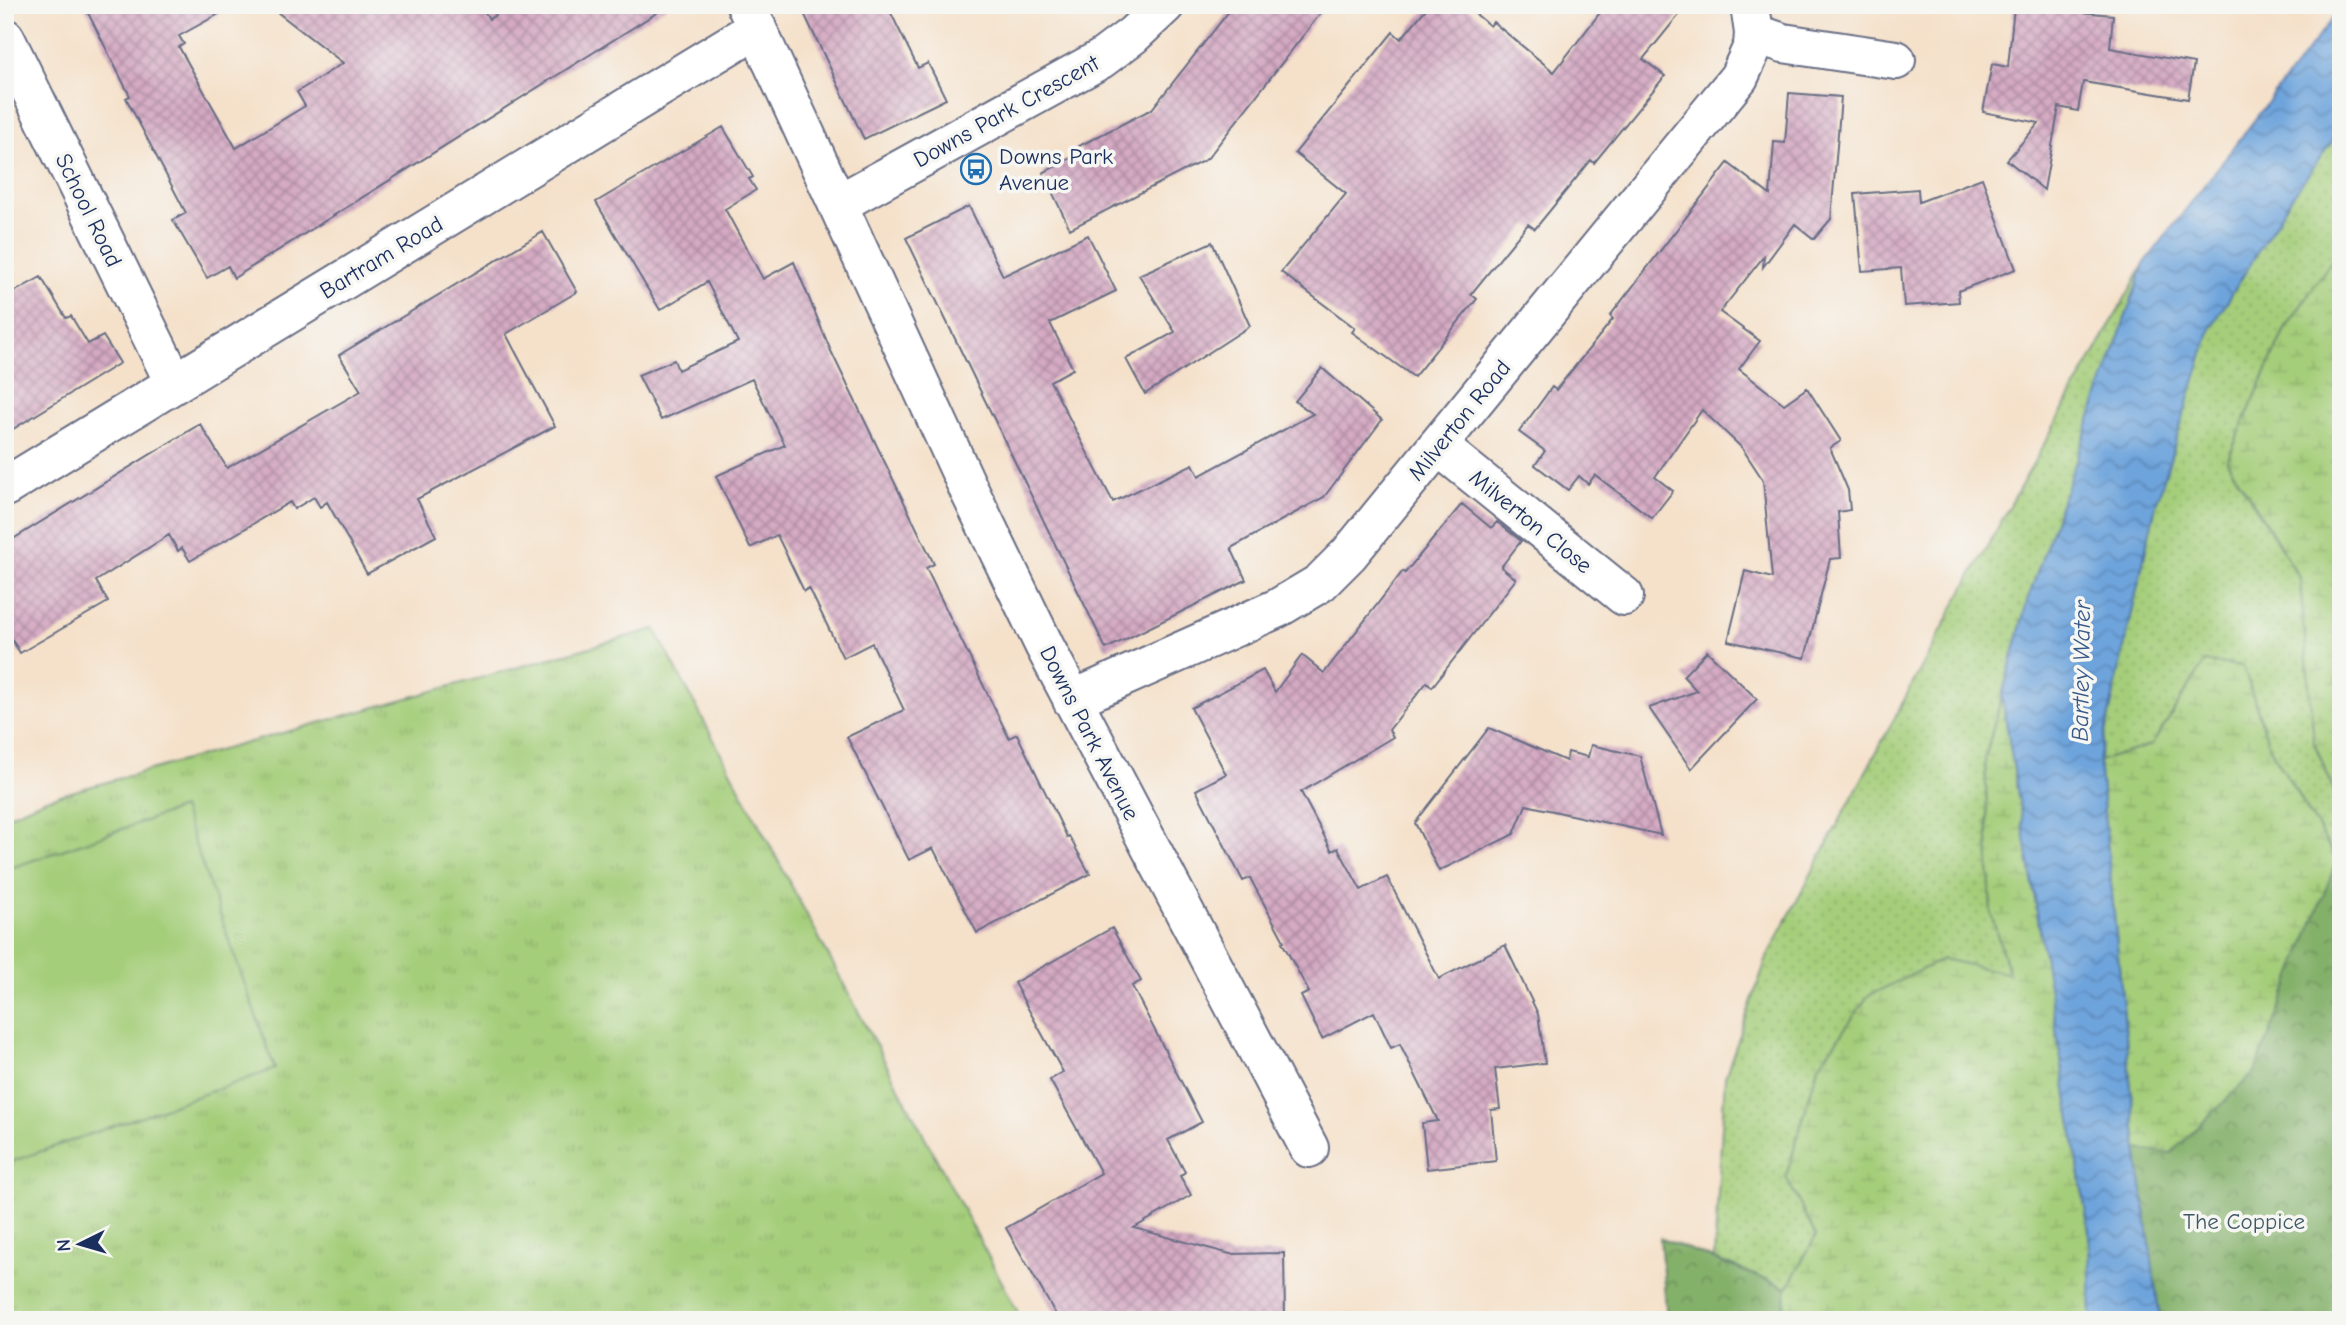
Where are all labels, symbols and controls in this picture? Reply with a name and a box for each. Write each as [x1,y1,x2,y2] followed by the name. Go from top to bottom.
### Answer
[909,49,1105,174] street label: Downs Park Crescent
[999,143,1113,196] place label: Downs Park Avenue
[49,149,128,271] street label: School Road
[959,152,993,186] bus stop icon: Downs Park Avenue
[315,210,448,305] street label: Bartram Road
[1402,355,1516,486] street label: Milverton Road
[1464,464,1597,579] street label: Milverton Close
[2066,599,2096,742] water label: Bartley Water
[1034,642,1145,825] street label: Downs Park Avenue
[2183,1208,2305,1235] park label: The Coppice
[46,1210,116,1280] north arrow
[53,1238,76,1253] text: N

